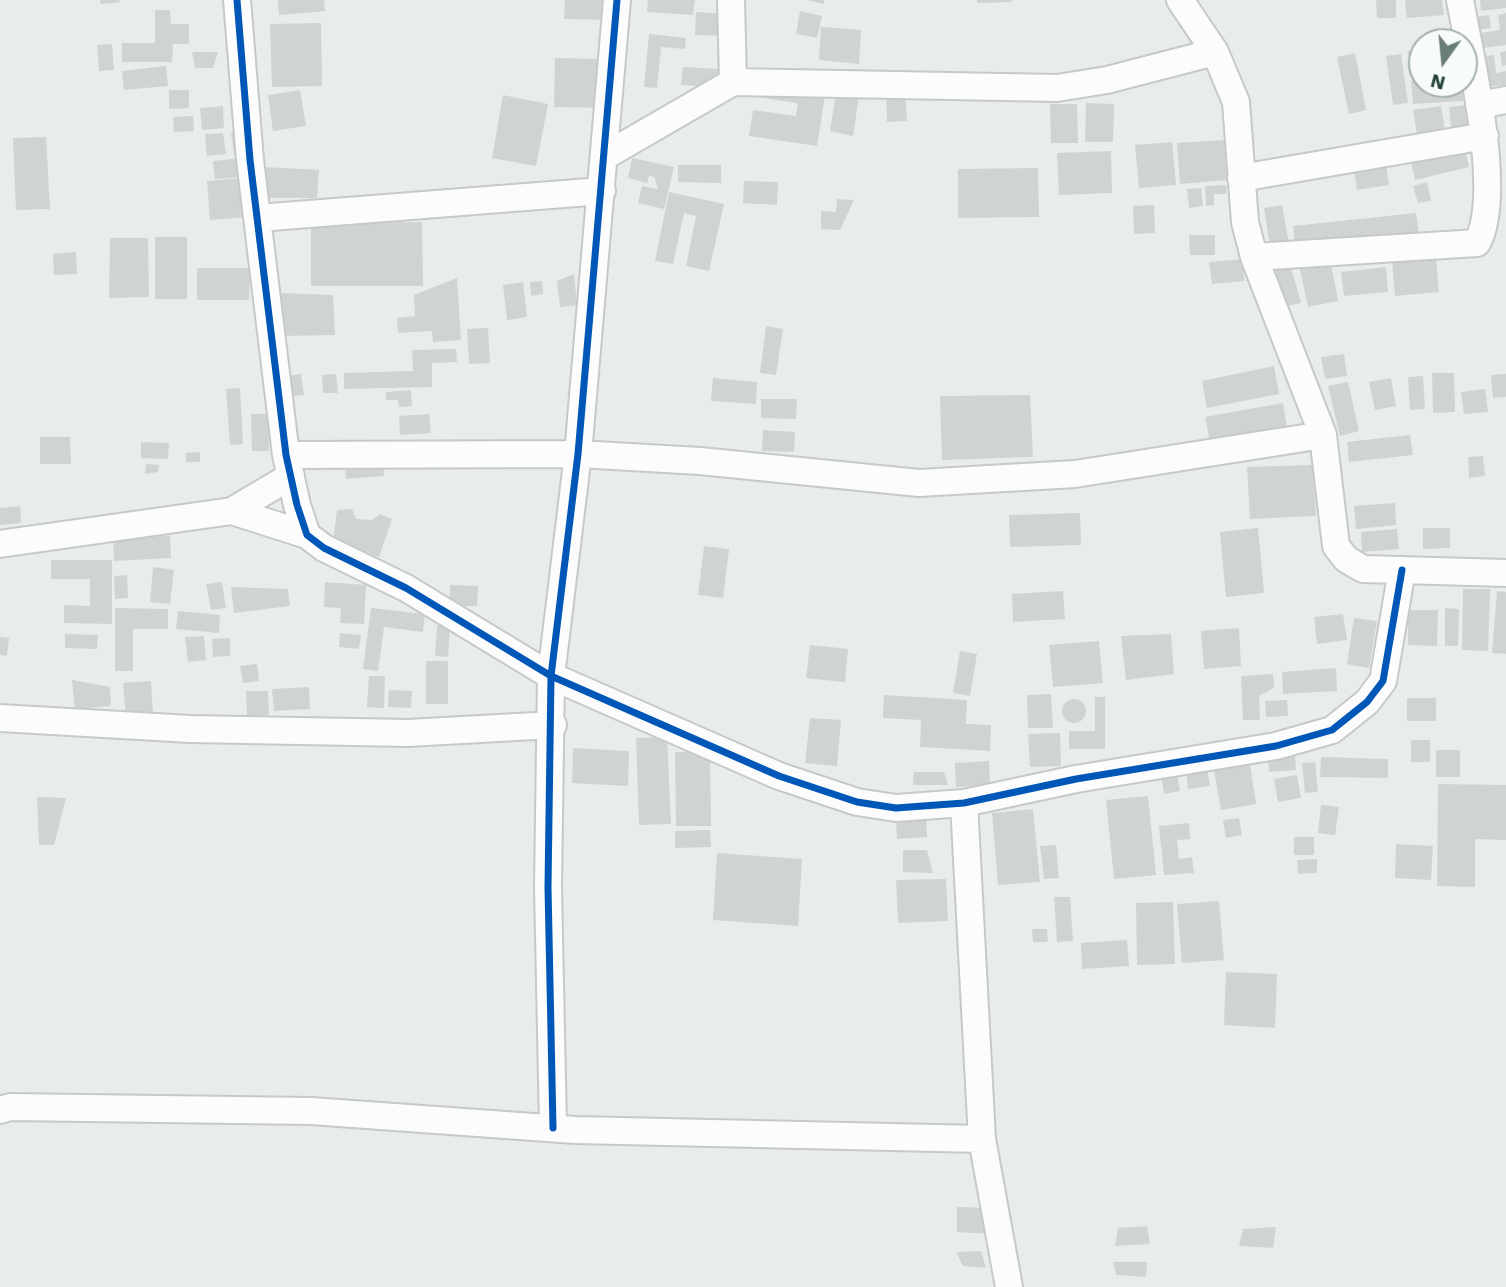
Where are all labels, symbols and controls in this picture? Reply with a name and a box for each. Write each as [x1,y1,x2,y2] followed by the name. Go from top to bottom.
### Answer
[1408,28,1478,98] north arrow
[1428,69,1448,95] text: N

